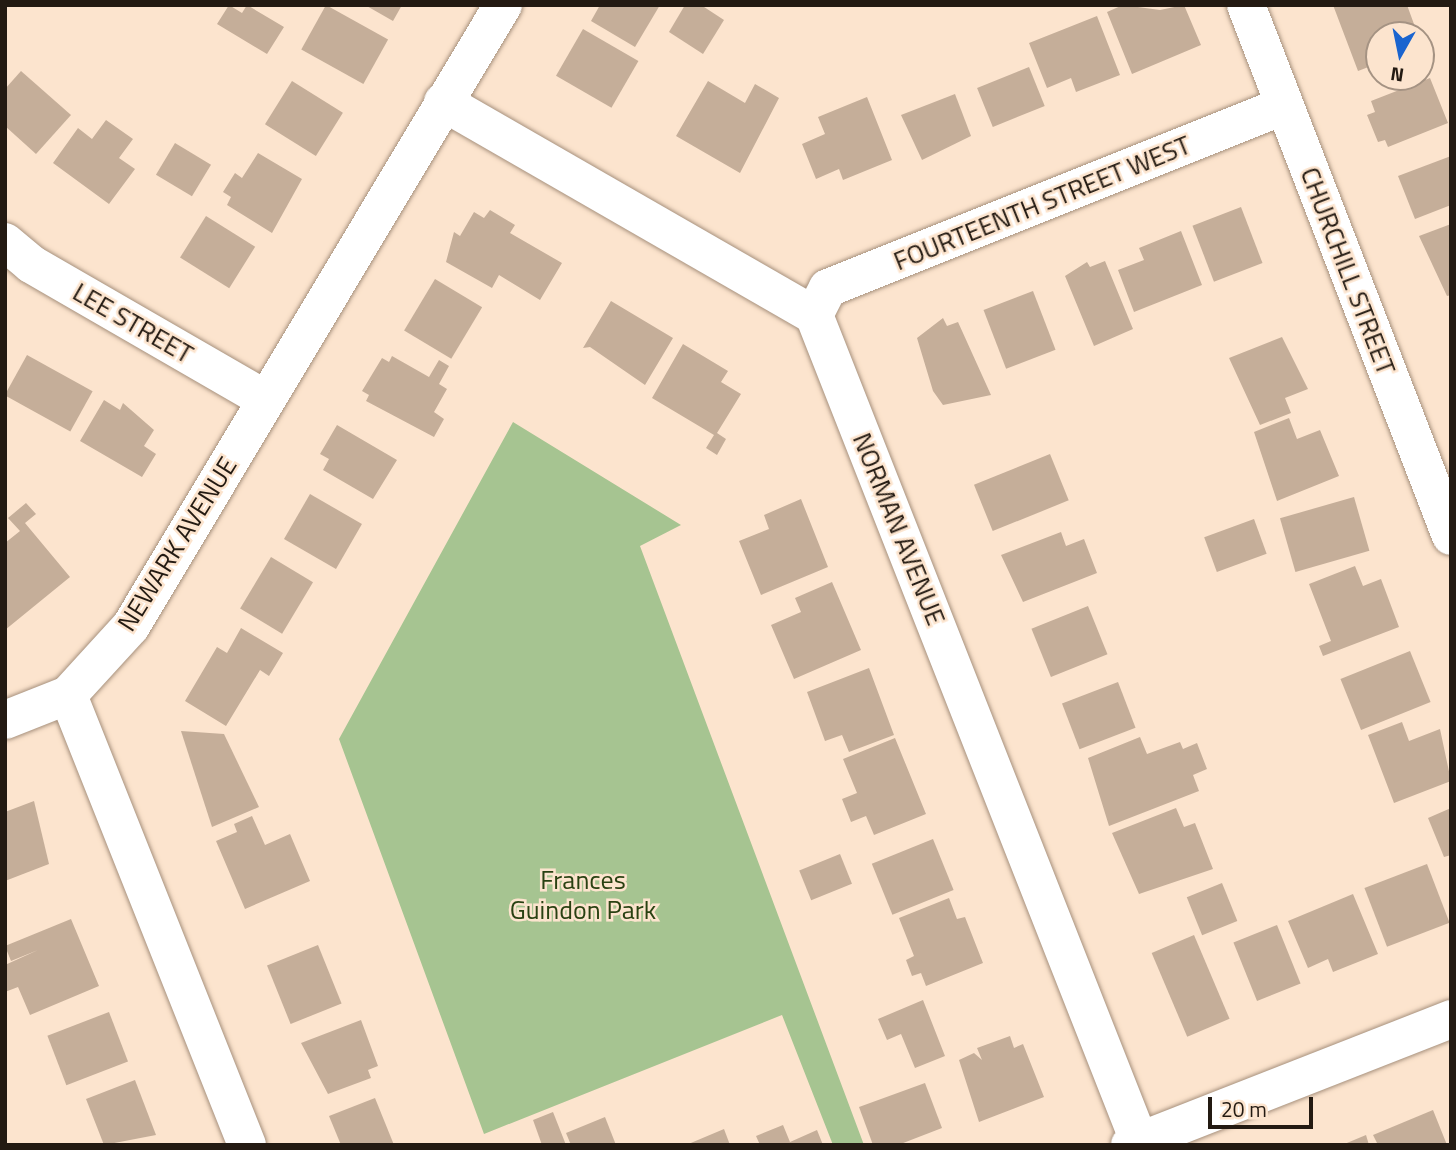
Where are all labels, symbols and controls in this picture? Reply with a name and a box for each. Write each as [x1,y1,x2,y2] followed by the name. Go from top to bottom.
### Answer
[1365,21,1435,91] north arrow
[1388,60,1406,91] text: N
[889,129,1195,277] street label: FOURTEENTH STREET WEST
[1294,163,1402,379] street label: CHURCHILL STREET
[68,276,198,370] street label: LEE STREET
[846,428,952,630] street label: NORMAN AVENUE
[111,451,243,637] street label: NEWARK AVENUE
[510,864,656,926] park label: Frances Guindon Park
[1211,1084,1316,1128] scale bar
[1221,1093,1267,1125] text: 20 m

